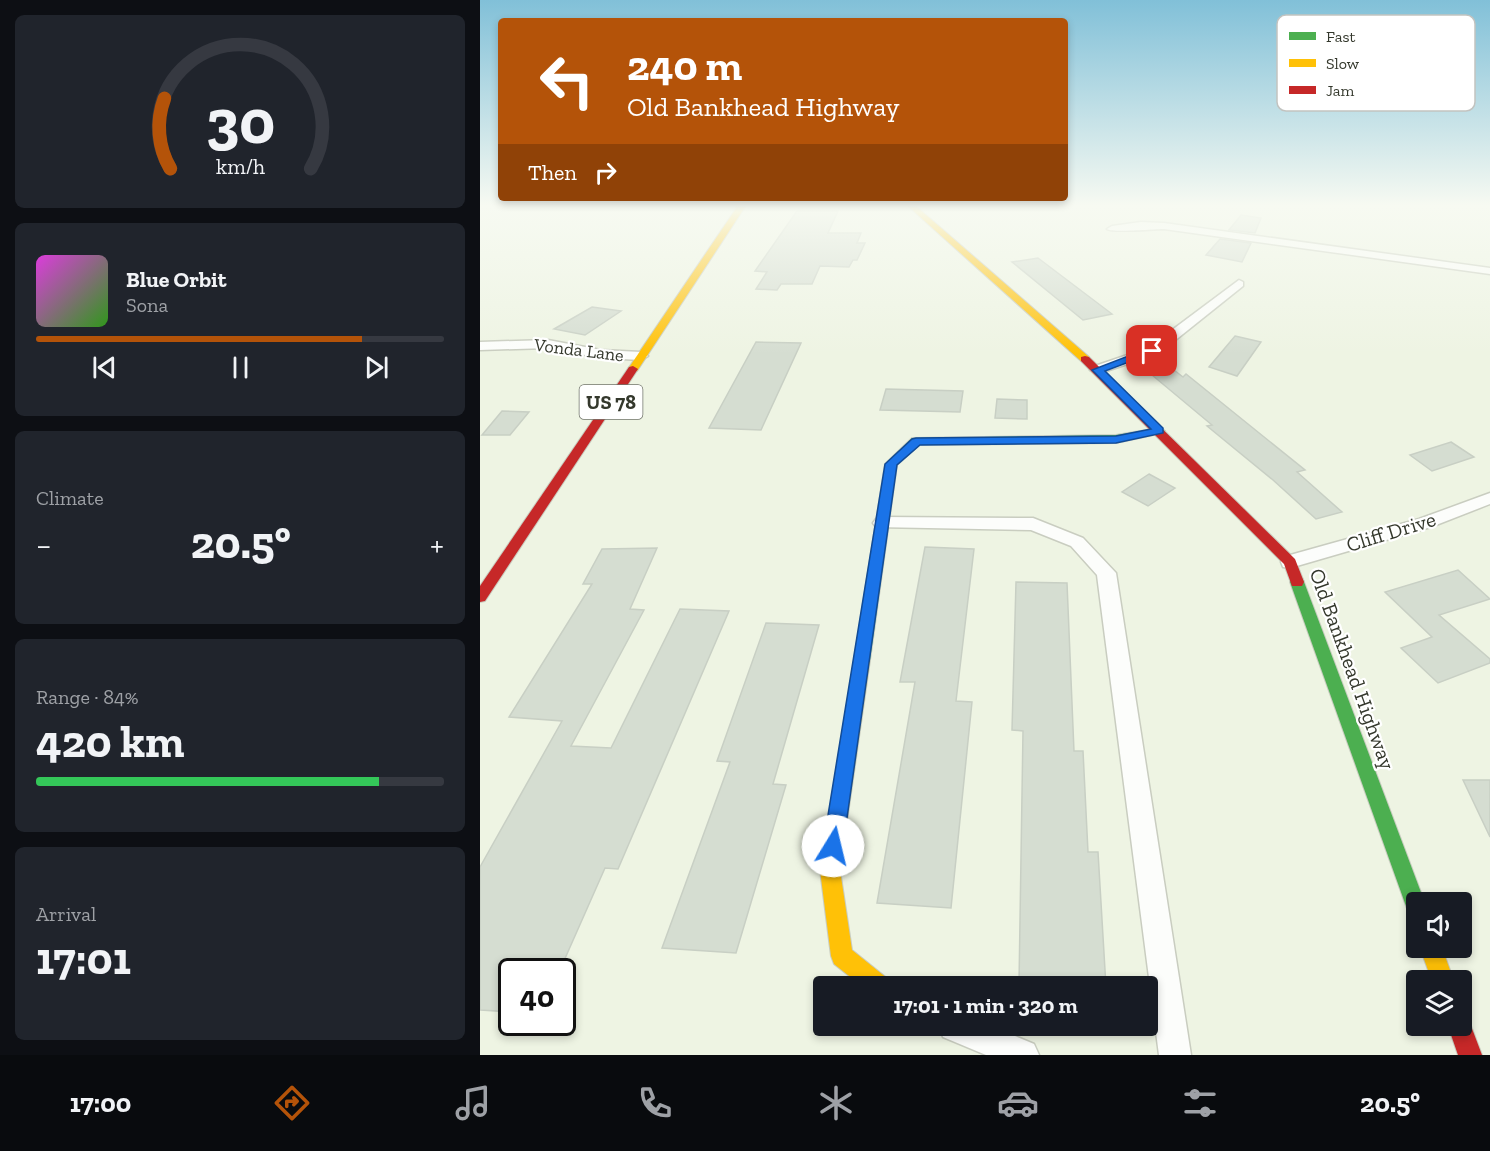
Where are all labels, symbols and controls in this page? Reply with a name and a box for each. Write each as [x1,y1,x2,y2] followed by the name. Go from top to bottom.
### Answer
[1277,15,1475,111] legend
[1326,27,1355,46] text: Fast
[627,40,742,91] text: 240 m
[528,42,606,120] icon: left
[1326,54,1360,73] text: Slow
[1326,81,1355,100] text: Jam
[205,84,275,159] text: 30
[627,91,899,123] text: Old Bankhead Highway
[216,154,264,179] text: km/h
[589,156,622,189] icon: right
[528,159,577,186] text: Then
[126,266,226,293] text: Blue Orbit
[126,293,168,317] text: Sona
[1126,325,1177,376] pin
[532,333,625,366] street label: Vonda Lane
[1135,334,1168,367] icon: arrive
[88,351,121,384] icon: previous
[224,351,257,384] icon: pause
[360,351,393,384] icon: next
[580,385,642,419] road number: US 78
[36,486,104,510] text: Climate
[1343,506,1439,557] street label: Cliff Drive
[191,516,291,570] text: 20.5°
[36,525,51,564] text: −
[430,525,444,564] text: +
[1304,565,1401,773] street label: Old Bankhead Highway
[36,685,139,709] text: Range · 84%
[36,715,184,769] text: 420 km
[801,814,865,878] position arrow
[1406,892,1472,1036] map controls
[1406,892,1472,958] button: sound
[36,902,96,926] text: Arrival
[36,932,131,986] text: 17:01
[498,958,576,1036] speed limit sign: 40
[1406,970,1472,1036] button: layers
[893,992,1078,1019] text: 17:01 · 1 min · 320 m
[271,1082,313,1124] icon: directions
[452,1082,494,1124] icon: music
[634,1082,676,1124] icon: phone
[815,1082,857,1124] icon: climate
[997,1082,1039,1124] icon: car
[1179,1082,1221,1124] icon: filters
[70,1087,131,1119] text: 17:00
[1360,1087,1420,1119] text: 20.5°

